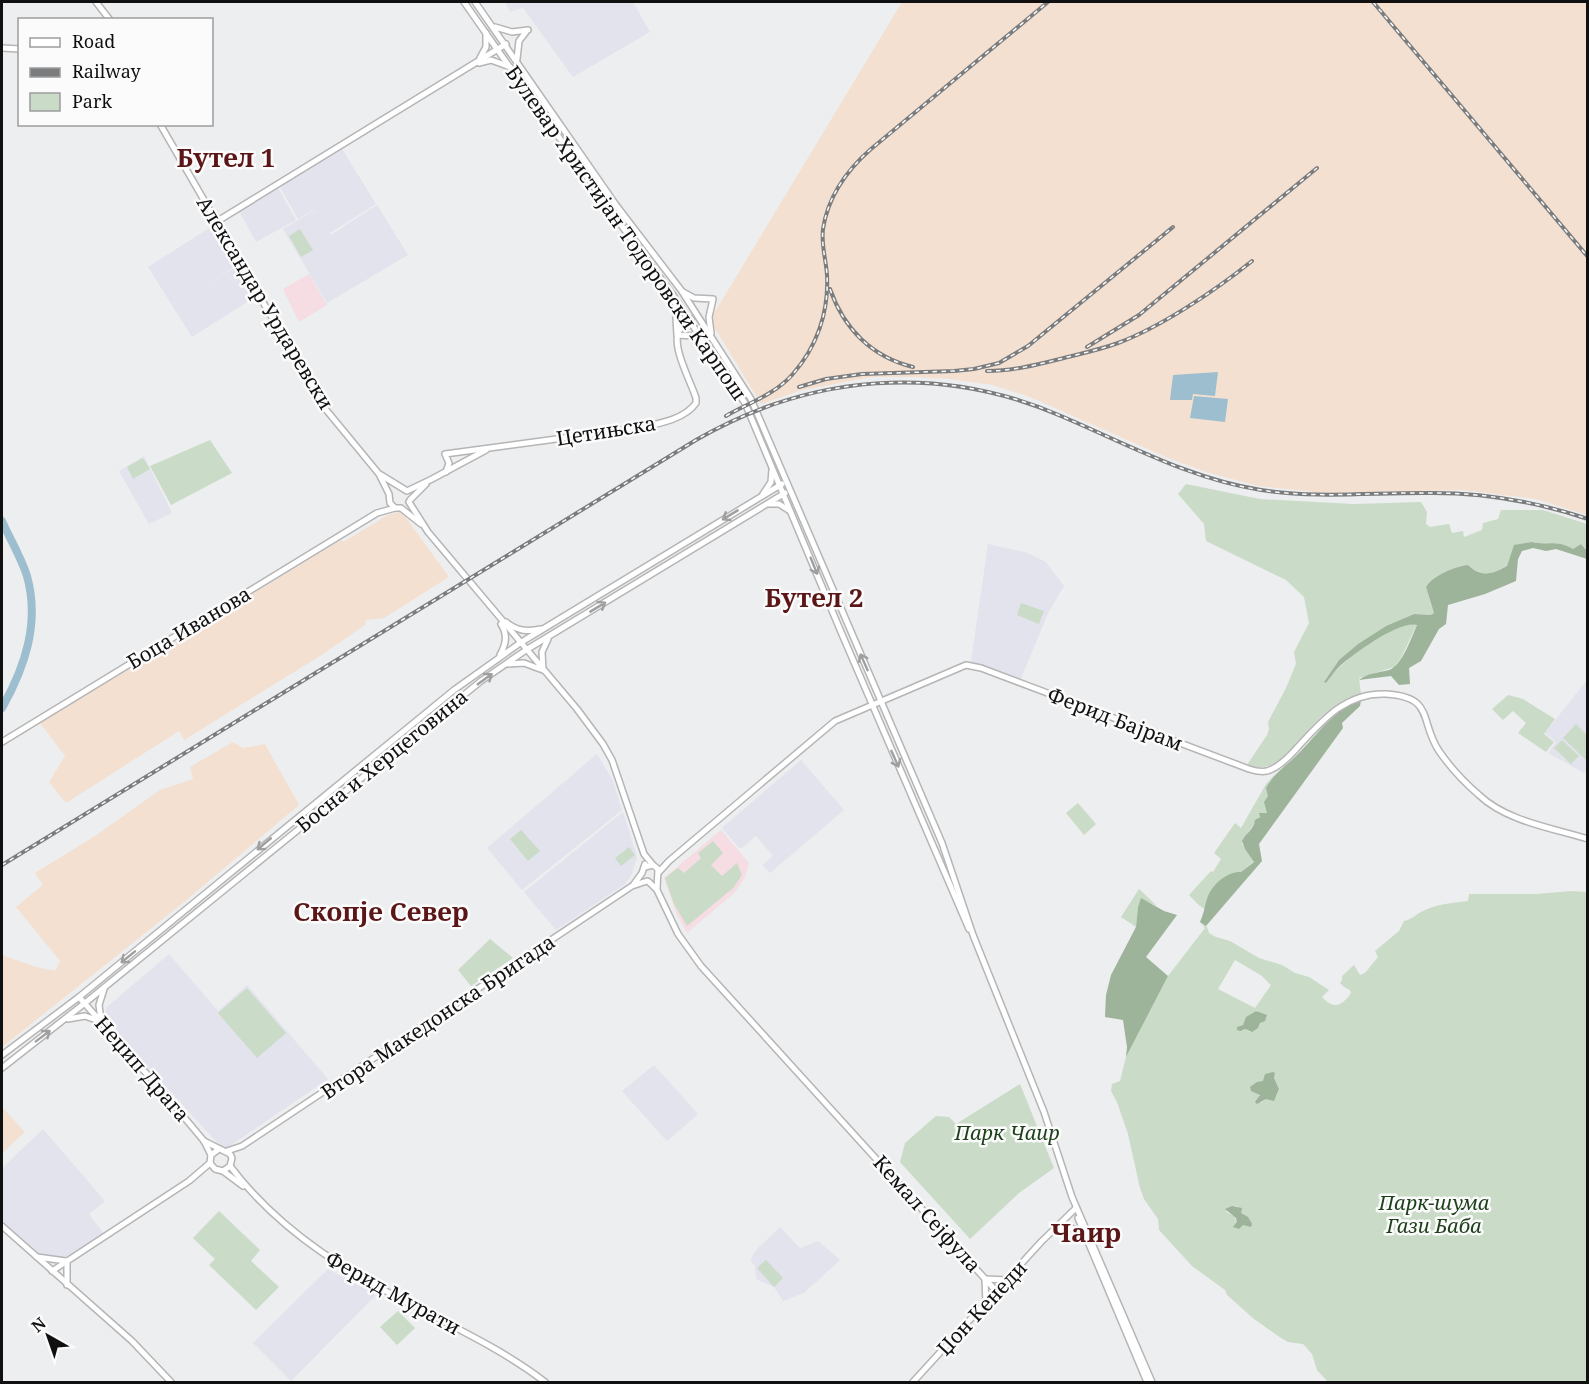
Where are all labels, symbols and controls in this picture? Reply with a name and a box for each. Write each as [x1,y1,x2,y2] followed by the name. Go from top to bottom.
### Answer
[18,18,213,126] legend
[72,29,115,53] text: Road
[72,59,142,83] text: Railway
[500,60,753,406] street label: Булевар Христијан Тодоровски Карпош
[72,89,112,113] text: Park
[176,139,276,175] district label: Бутел 1
[191,191,340,414] street label: Александар Урдаревски
[554,409,658,452] street label: Цетињска
[722,510,739,522] one-way arrow
[809,557,820,575] one-way arrow
[764,579,864,615] district label: Бутел 2
[122,580,256,675] street label: Боца Иванова
[589,600,606,612] one-way arrow
[858,653,869,671] one-way arrow
[476,672,492,685] one-way arrow
[1044,680,1187,757] street label: Ферид Бајрам
[290,683,473,838] street label: Босна и Херцеговина
[890,749,901,768] one-way arrow
[256,838,272,851] one-way arrow
[293,893,469,929] district label: Скопје Север
[315,928,560,1105] street label: Втора Македонска Бригада
[120,950,136,963] one-way arrow
[89,1010,196,1127] street label: Неџип Драга
[35,1029,51,1042] one-way arrow
[953,1119,1060,1146] park label: Парк Чаир
[867,1149,987,1278] street label: Кемал Сејфула
[1378,1189,1489,1239] park label: Парк-шума Гази Баба
[1051,1214,1121,1250] district label: Чаир
[321,1244,466,1341] street label: Ферид Мурати
[931,1254,1033,1361] street label: Џон Кенеди
[18,1306,78,1366] north arrow
[26,1312,51,1337] text: N

